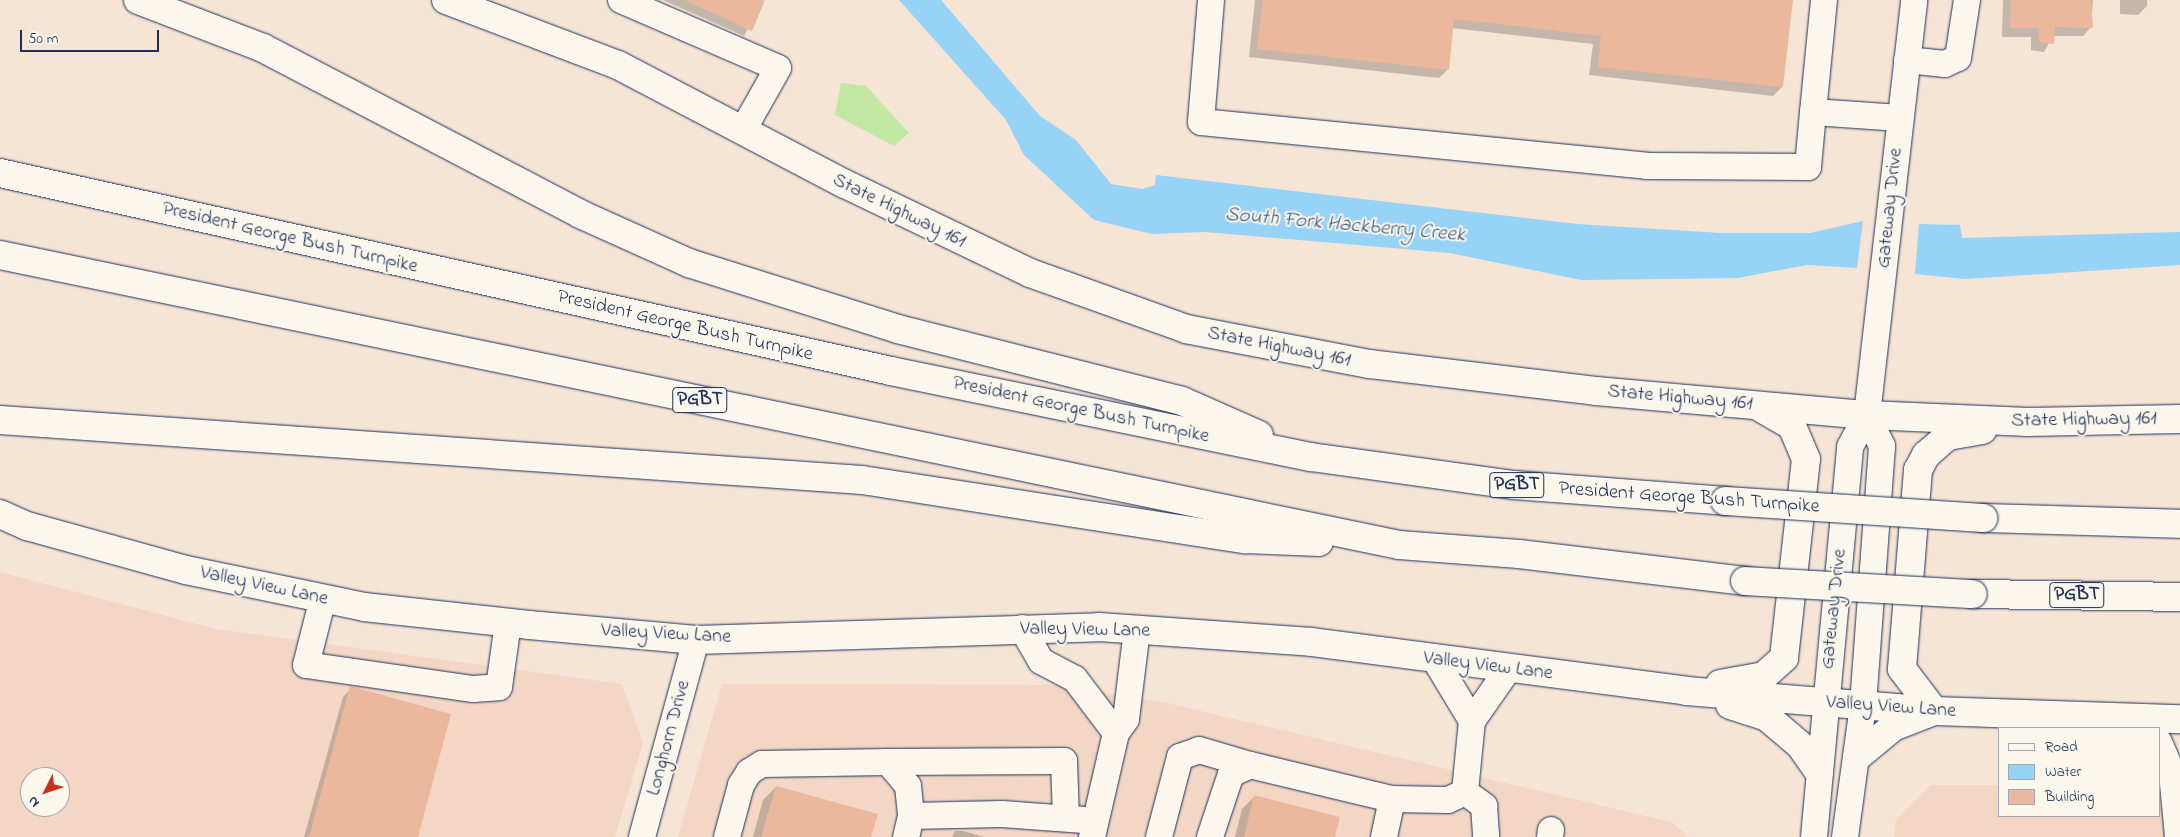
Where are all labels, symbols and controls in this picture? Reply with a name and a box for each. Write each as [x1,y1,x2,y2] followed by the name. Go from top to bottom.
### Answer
[22,20,161,52] scale bar
[28,28,58,50] text: 50 m
[1872,147,1908,269] street label: Gateway Drive
[828,168,970,254] street label: State Highway 161
[160,197,420,279] street label: President George Bush Turnpike
[1224,202,1466,248] water label: South Fork Hackberry Creek
[555,285,815,367] street label: President George Bush Turnpike
[1205,321,1353,373] street label: State Highway 161
[951,371,1211,449] street label: President George Bush Turnpike
[1606,380,1754,416] street label: State Highway 161
[671,384,729,416] road number: PGBT
[2011,407,2157,433] street label: State Highway 161
[1488,468,1546,502] road number: PGBT
[1558,477,1820,519] street label: President George Bush Turnpike
[1816,548,1852,670] street label: Gateway Drive
[198,561,330,611] street label: Valley View Lane
[2048,578,2106,612] road number: PGBT
[1020,617,1150,643] street label: Valley View Lane
[600,619,732,649] street label: Valley View Lane
[1422,646,1554,686] street label: Valley View Lane
[642,678,696,798] street label: Longhorn Drive
[1825,690,1957,724] street label: Valley View Lane
[1998,727,2160,817] legend
[2045,736,2078,758] text: Road
[2045,761,2081,783] text: Water
[20,767,70,817] north arrow
[2045,786,2094,808] text: Building
[23,791,45,812] text: N

